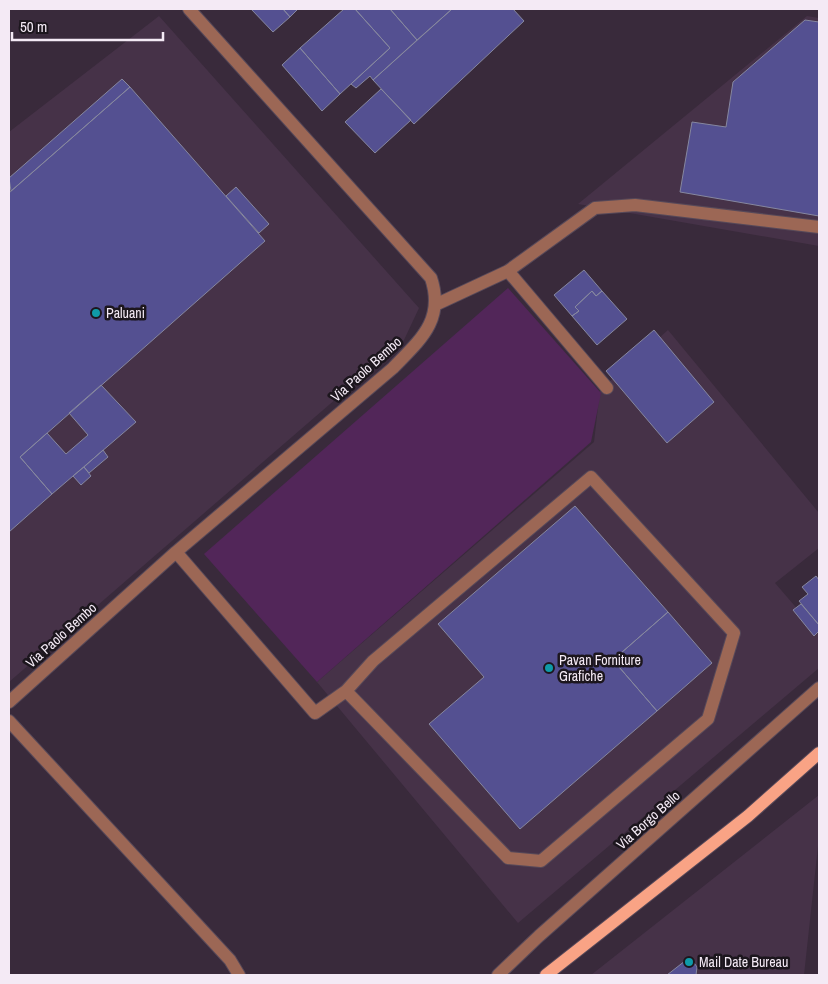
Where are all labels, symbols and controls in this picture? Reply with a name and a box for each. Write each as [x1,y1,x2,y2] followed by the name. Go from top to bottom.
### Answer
[12,10,164,42] scale bar
[20,16,47,37] text: 50 m
[106,304,145,322] place label: Paluani
[90,307,102,319] marker: Paluani
[327,332,405,406] street label: Via Paolo Bembo
[22,598,100,672] street label: Via Paolo Bembo
[559,651,641,685] place label: Pavan Forniture Grafiche
[543,662,555,674] marker: Pavan Forniture Grafiche
[612,787,684,853] street label: Via Borgo Bello
[699,953,788,971] place label: Mail Date Bureau
[683,956,695,968] marker: Mail Date Bureau

